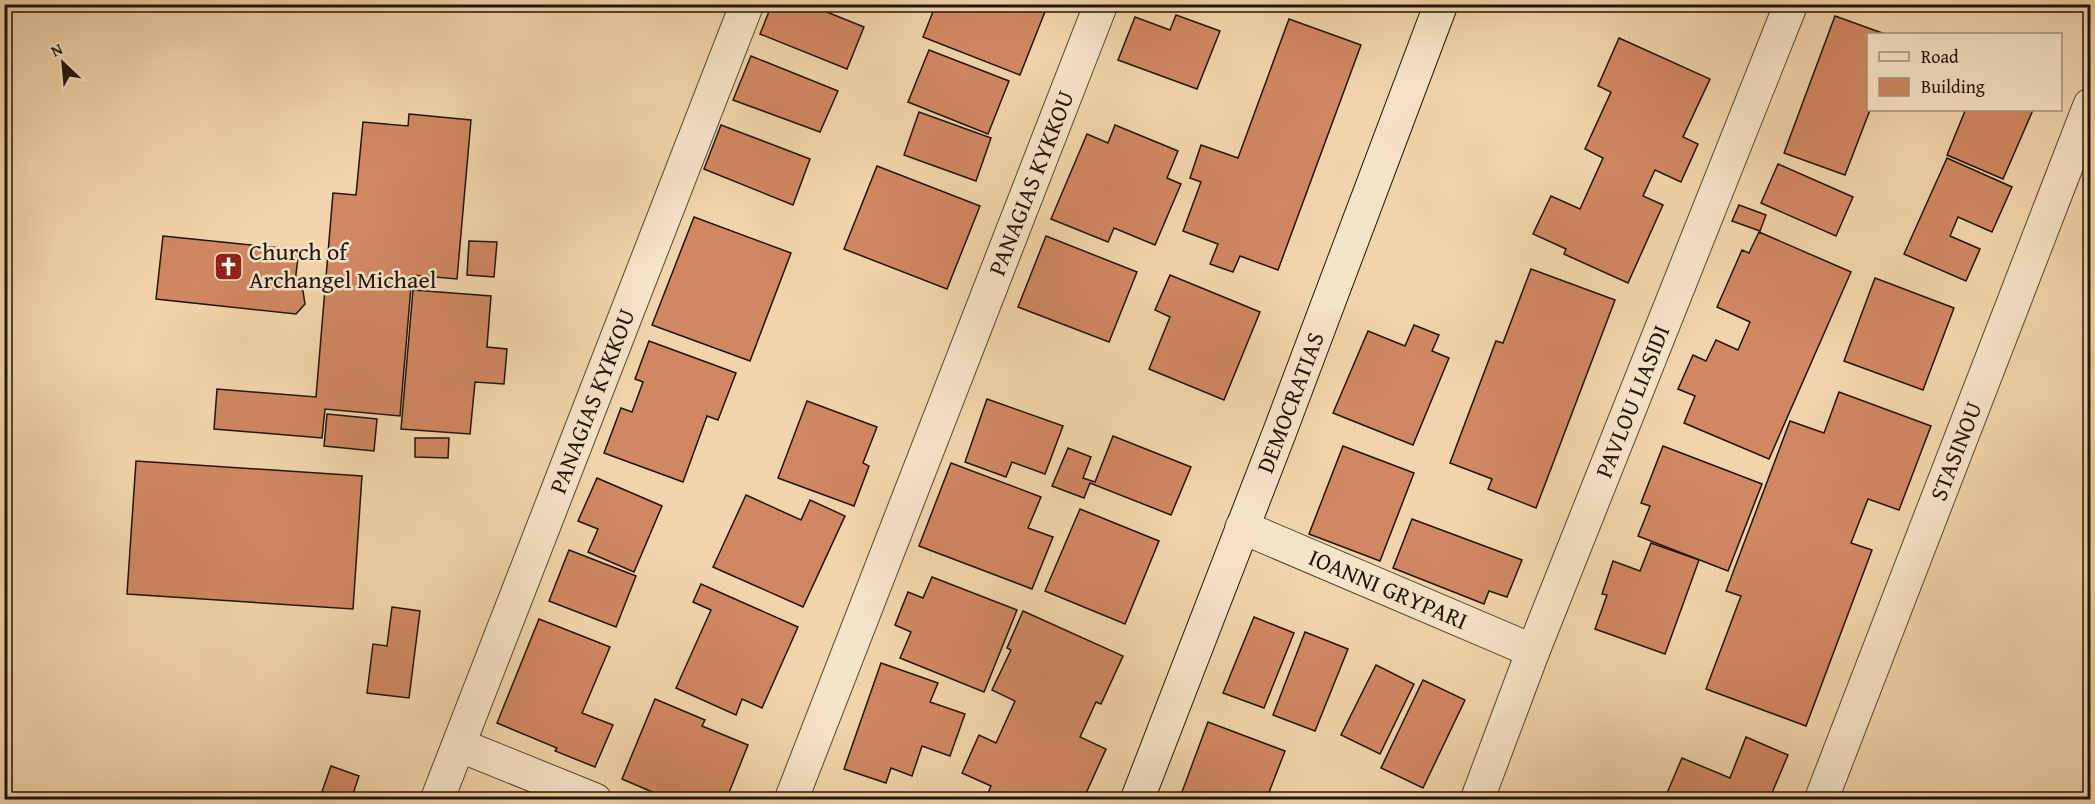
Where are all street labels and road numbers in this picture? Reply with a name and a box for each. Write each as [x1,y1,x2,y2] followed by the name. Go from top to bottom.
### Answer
[979,85,1083,281] street label: PANAGIAS KYKKOU
[540,303,644,499] street label: PANAGIAS KYKKOU
[1586,319,1678,483] street label: PAVLOU LIASIDI
[1247,327,1333,478] street label: DEMOCRATIAS
[1921,396,1991,506] street label: STASINOU
[1304,540,1473,638] street label: IOANNI GRYPARI

